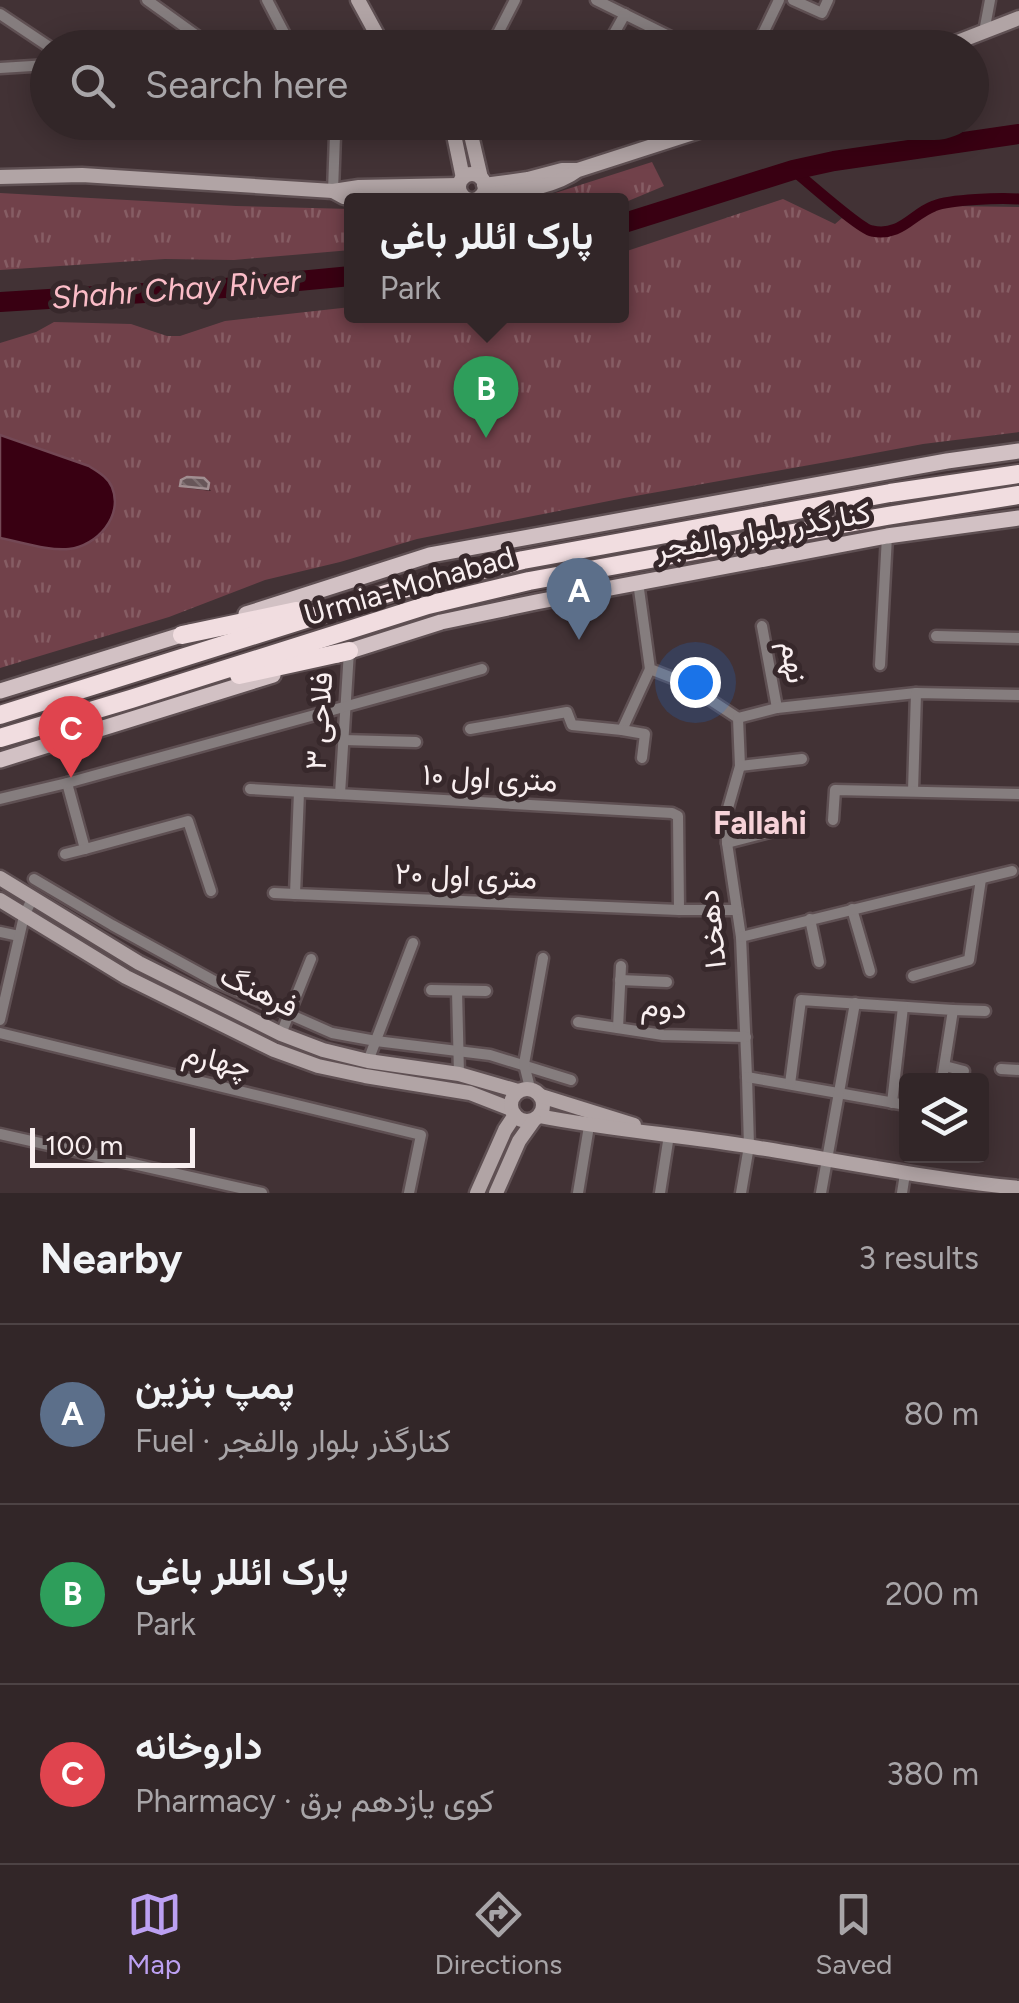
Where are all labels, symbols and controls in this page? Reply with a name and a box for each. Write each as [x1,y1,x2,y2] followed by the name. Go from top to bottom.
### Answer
[30,30,989,140] search box
[65,58,120,113] icon: search
[145,62,348,108] text: Search here
[344,193,629,323] popup
[380,213,593,259] text: پارک ائللر باغی
[50,261,303,317] water label: Shahr Chay River
[380,269,441,307] text: Park
[454,356,518,438] pin: B
[651,493,873,568] street label: کنارگذر بلوار والفجر
[299,538,518,633] street label: Urmia-Mohabad
[546,558,612,640] pin: A
[772,638,816,686] street label: نهم
[670,657,721,708] your location
[297,671,340,771] street label: فلاحی ۳
[38,696,104,778] pin: C
[422,755,558,800] street label: ۱۰ متری اول
[713,804,807,842] district label: Fallahi
[394,855,538,896] street label: ۲۰ متری اول
[689,888,734,970] street label: دهخدا
[214,956,304,1025] street label: فرهنگ
[640,986,688,1028] street label: دوم
[179,1033,255,1088] street label: چهارم
[899,1073,989,1163] map controls
[899,1073,989,1163] button: layers
[30,1123,195,1168] scale bar
[45,1128,123,1162] text: 100 m
[40,1233,182,1284] text: Nearby
[859,1239,979,1277] text: 3 results
[135,1363,294,1409] text: پمپ بنزین
[61,1395,84,1433] text: A
[904,1395,979,1433] text: 80 m
[135,1422,451,1460] text: Fuel · کنارگذر بلوار والفجر
[135,1549,348,1595] text: پارک ائللر باغی
[63,1575,82,1613] text: B
[885,1575,979,1613] text: 200 m
[135,1605,196,1643] text: Park
[135,1723,262,1769] text: داروخانه
[61,1755,84,1793] text: C
[886,1755,979,1793] text: 380 m
[135,1782,494,1820] text: Pharmacy · کوی یازدهم برق
[127,1887,182,1981] tab: Map
[435,1887,562,1981] tab: Directions
[815,1887,892,1981] tab: Saved

